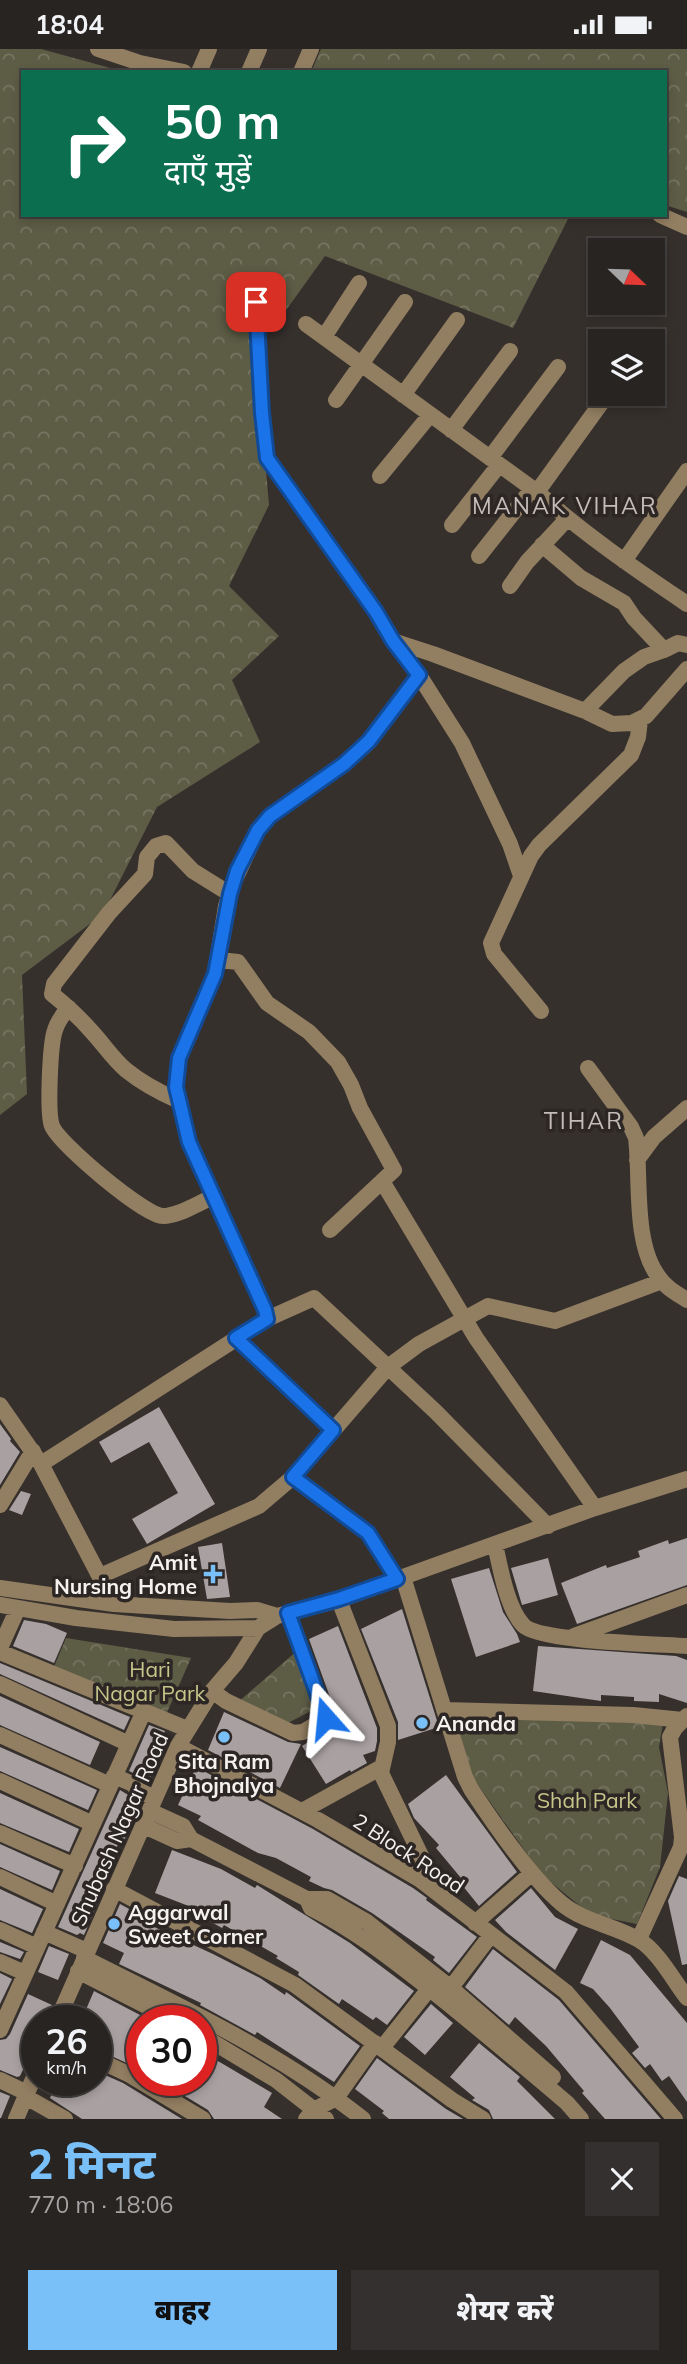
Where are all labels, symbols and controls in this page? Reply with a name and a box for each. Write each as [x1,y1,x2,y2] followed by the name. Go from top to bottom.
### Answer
[35,8,104,41] text: 18:04
[164,90,280,151] text: 50 m
[49,98,140,189] icon: right
[164,151,252,191] text: दाएँ मुड़ें
[588,238,665,315] north arrow
[588,238,665,406] map controls
[226,272,286,332] pin
[237,283,275,321] icon: arrive
[588,329,665,406] button: layers
[472,491,658,520] district label: MANAK VIHAR
[544,1106,624,1135] district label: TIHAR
[54,1549,197,1599] place label: Amit Nursing Home
[203,1564,223,1584] marker: Amit Nursing Home
[95,1656,206,1706] park label: Hari Nagar Park
[289,1681,363,1755] position arrow
[436,1710,516,1736] place label: Ananda
[414,1715,430,1731] marker: Ananda
[65,1728,173,1930] street label: Shubash Nagar Road
[216,1729,232,1745] marker: Sita Ram Bhojnalya
[174,1748,274,1798] place label: Sita Ram Bhojnalya
[537,1787,637,1813] park label: Shah Park
[348,1807,470,1899] street label: 2 Block Road
[128,1899,264,1949] place label: Aggarwal Sweet Corner
[106,1916,122,1932] marker: Aggarwal Sweet Corner
[126,2005,217,2096] speed limit sign: 30
[45,2019,88,2063] text: 26
[46,2056,87,2079] text: km/h
[28,2137,155,2190] text: 2 मिनट
[585,2142,659,2216] button: close
[28,2190,173,2219] text: 770 m · 18:06
[28,2270,337,2350] button: बाहर
[351,2270,659,2350] button: शेयर करें

